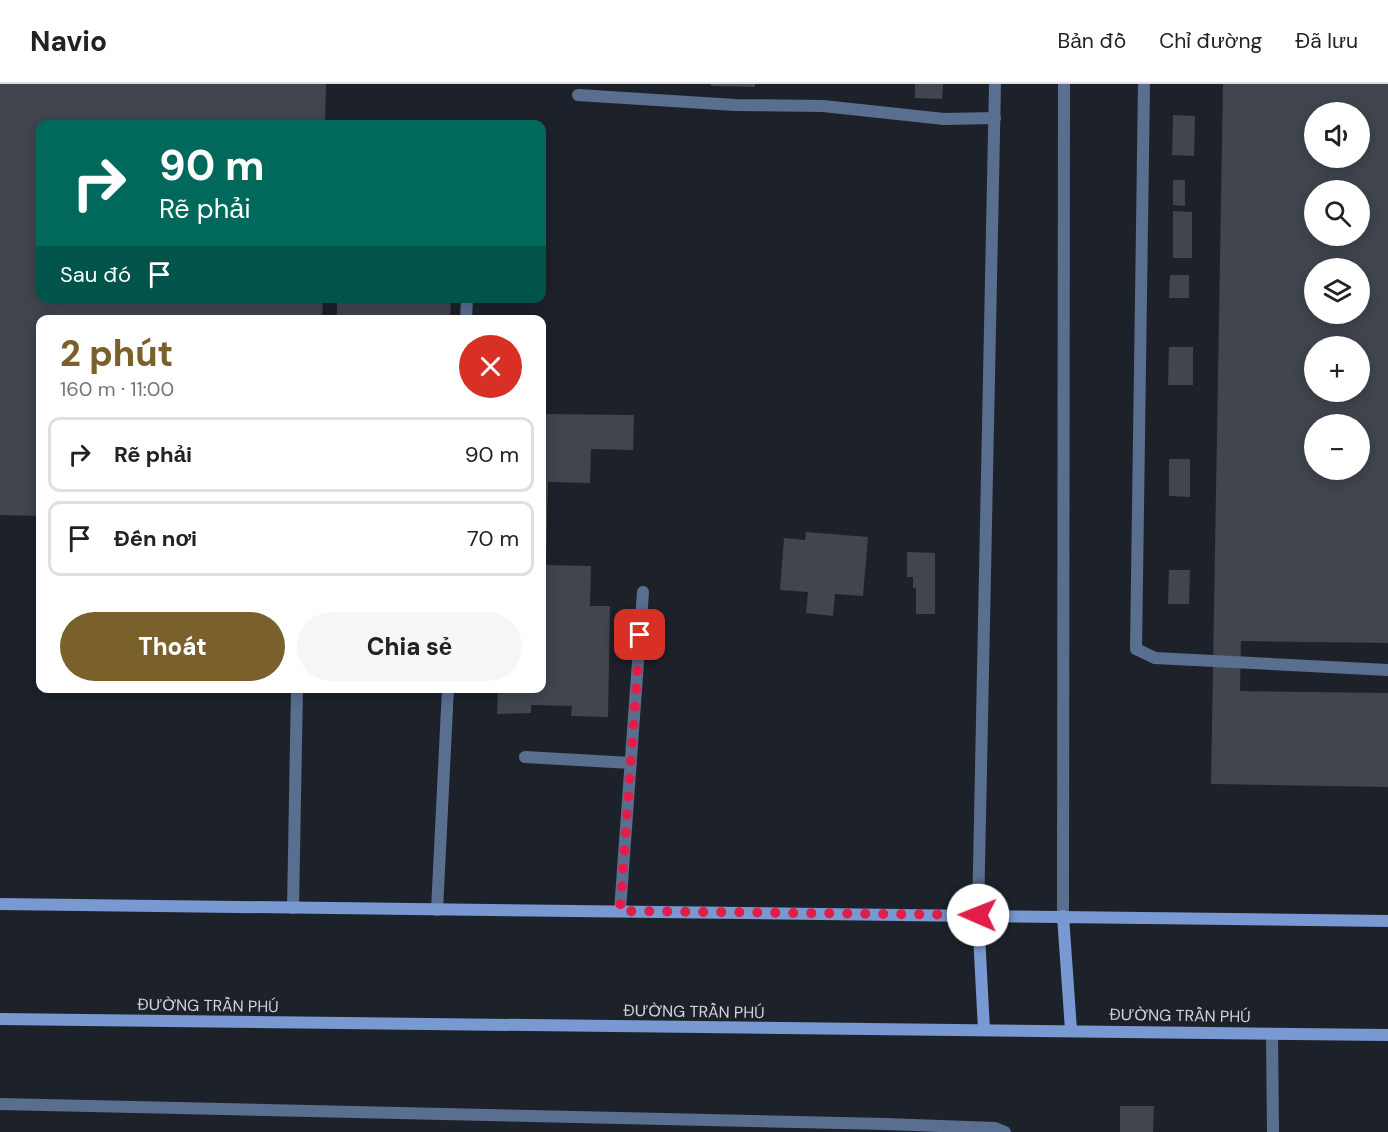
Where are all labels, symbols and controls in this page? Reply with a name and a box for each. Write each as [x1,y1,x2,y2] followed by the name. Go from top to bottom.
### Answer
[30,23,107,60] text: Navio
[1058,27,1126,55] text: Bản đồ
[1159,27,1262,55] text: Chỉ đường
[1295,27,1358,55] text: Đã lưu
[1304,102,1370,480] map controls
[1304,102,1370,168] button: sound
[159,138,265,193] text: 90 m
[60,144,138,222] icon: right
[1304,180,1370,246] button: search
[159,191,251,226] text: Rẽ phải
[143,258,176,291] icon: arrive
[1304,258,1370,324] button: layers
[60,260,131,289] text: Sau đó
[60,330,173,377] text: 2 phút
[459,335,522,398] button: close
[1304,336,1370,402] button: +
[60,376,174,402] text: 160 m · 11:00
[1304,414,1370,480] button: −
[63,438,96,471] icon: right
[114,440,192,469] text: Rẽ phải
[465,440,519,469] text: 90 m
[63,522,96,555] icon: arrive
[114,524,197,553] text: Đến nơi
[467,524,519,553] text: 70 m
[614,609,665,660] pin
[60,612,285,681] button: Thoát
[297,612,522,681] button: Chia sẻ
[623,618,656,651] icon: arrive
[946,883,1010,947] position arrow
[137,994,279,1017] street label: ĐƯỜNG TRẦN PHÚ
[623,1000,765,1023] street label: ĐƯỜNG TRẦN PHÚ
[1109,1004,1251,1027] street label: ĐƯỜNG TRẦN PHÚ

